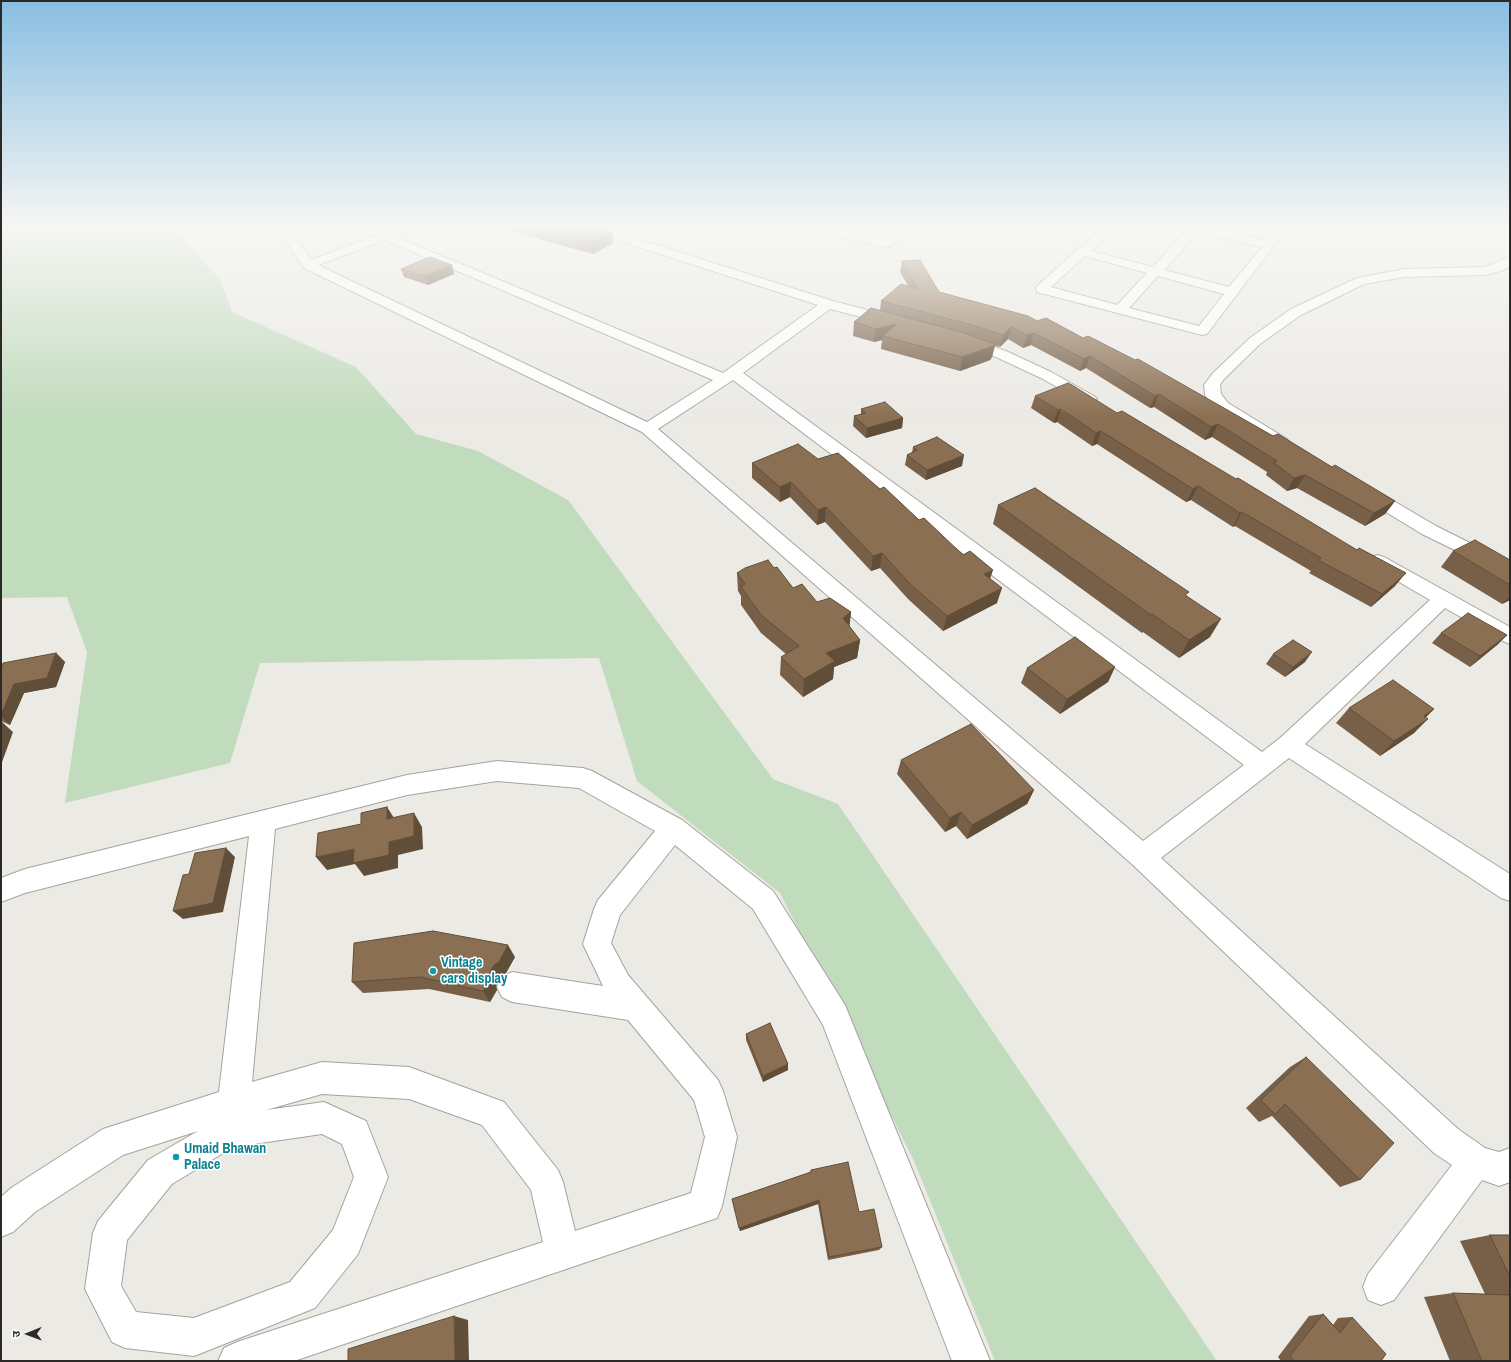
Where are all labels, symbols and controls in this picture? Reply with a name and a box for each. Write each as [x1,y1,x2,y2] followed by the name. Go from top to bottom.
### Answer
[441,955,507,988] place label: Vintage cars display
[428,966,438,976] marker: Vintage cars display
[184,1141,266,1174] place label: Umaid Bhawan Palace
[171,1152,181,1162] marker: Umaid Bhawan Palace
[8,1314,48,1354] north arrow
[9,1331,23,1338] text: उ

